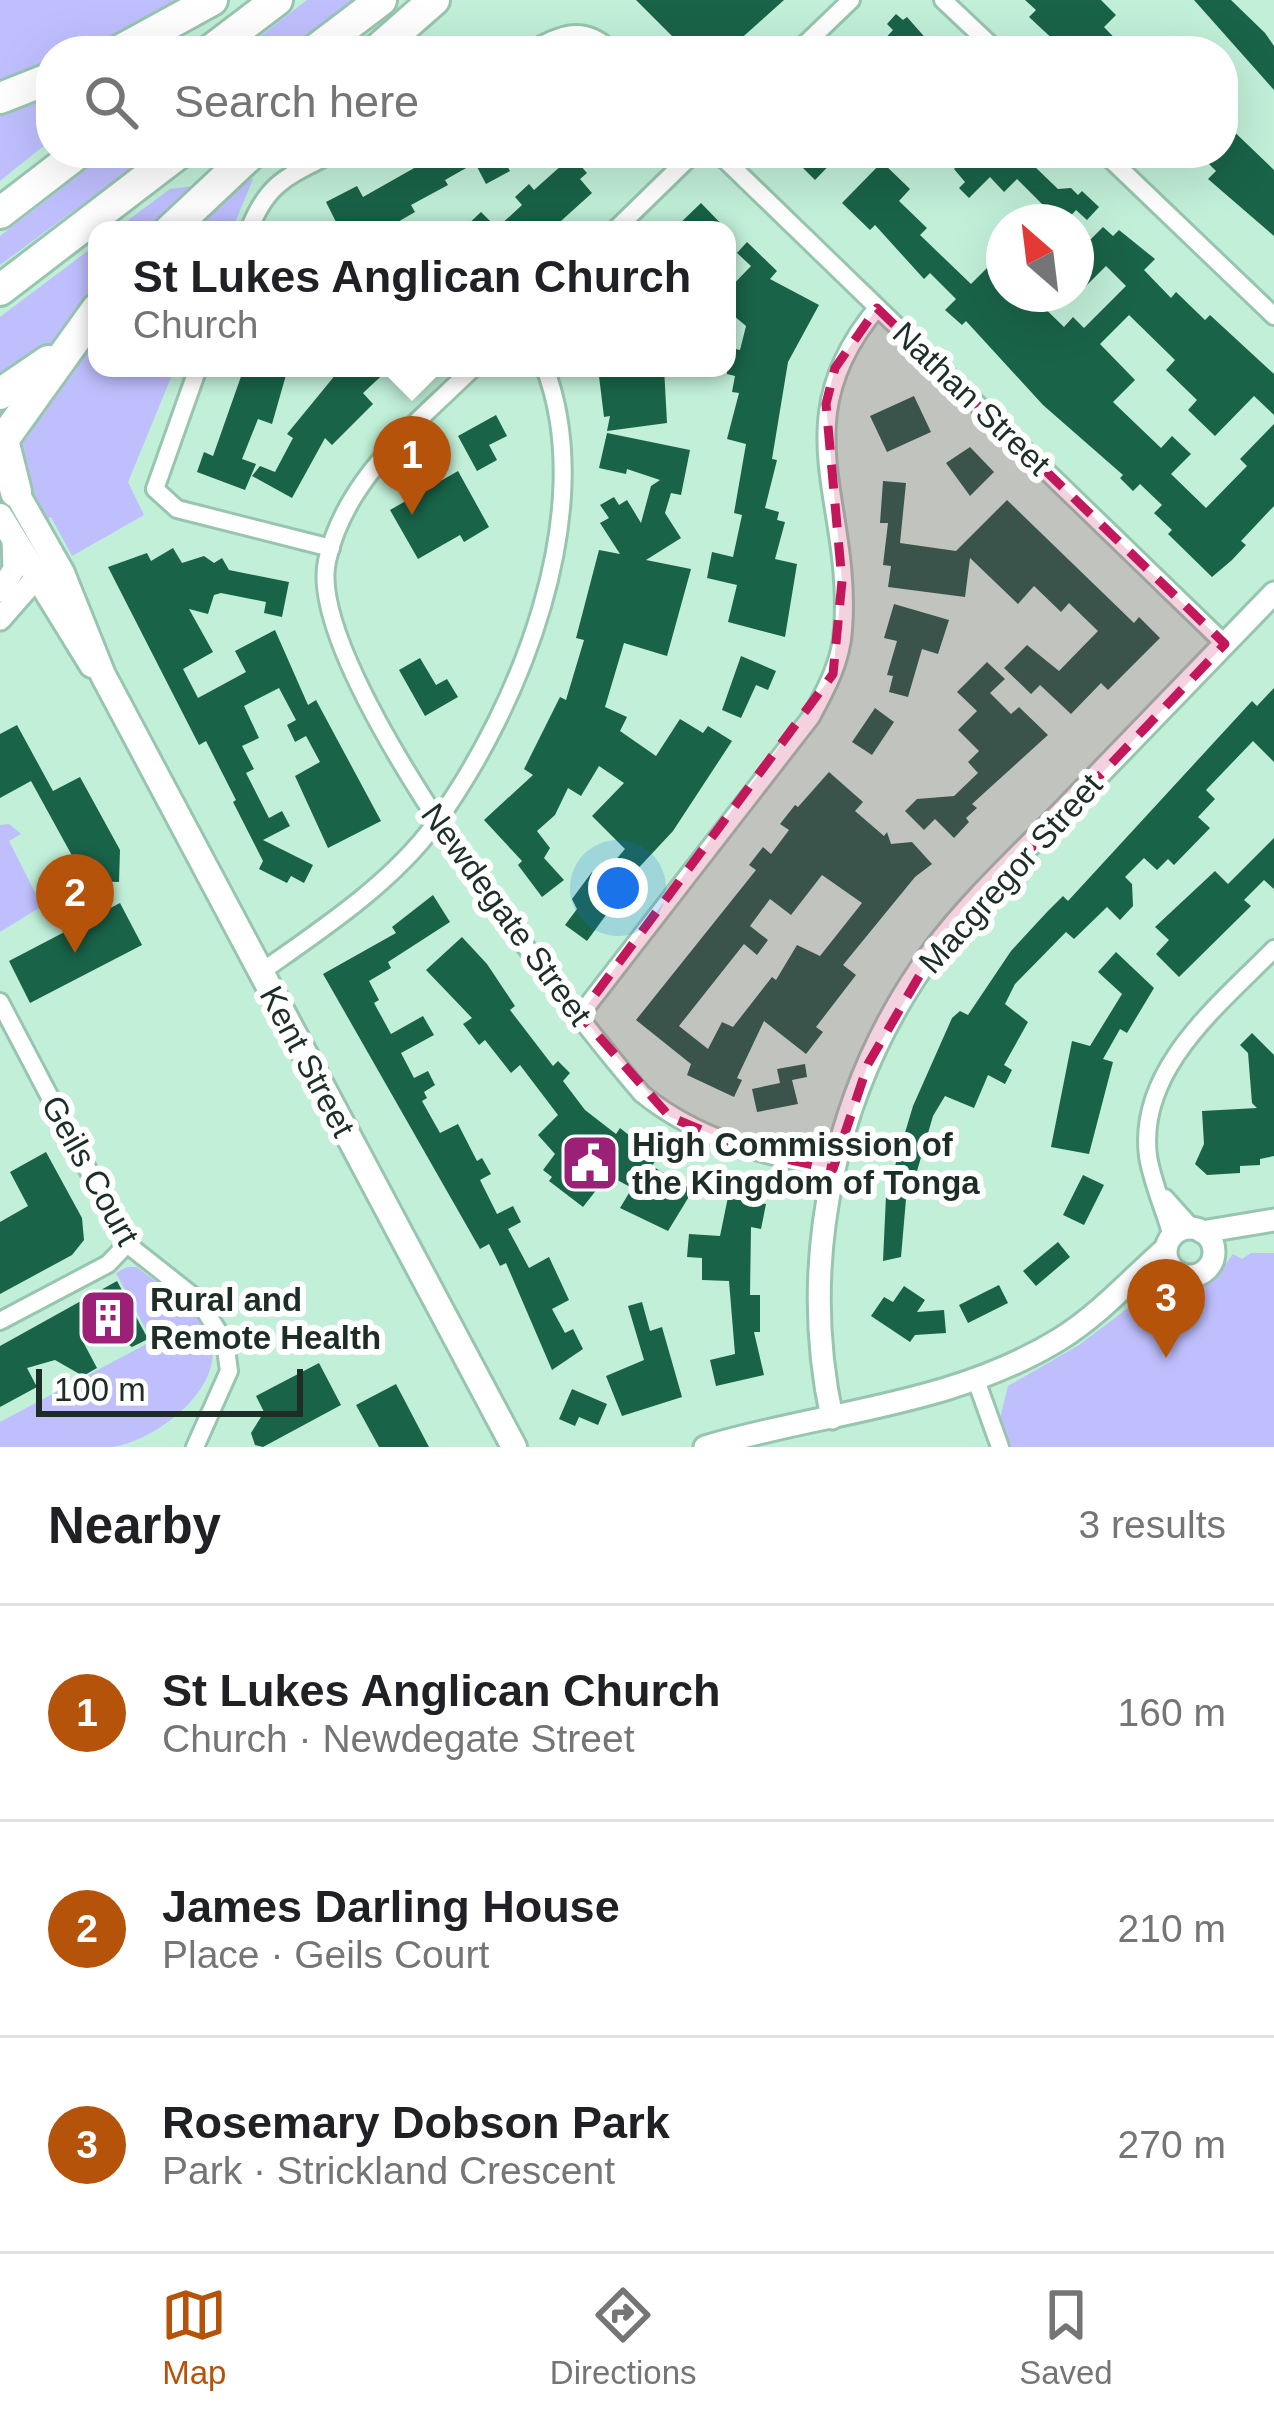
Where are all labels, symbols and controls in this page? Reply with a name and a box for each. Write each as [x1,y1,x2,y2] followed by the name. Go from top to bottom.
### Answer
[36,36,1238,168] search box
[78,69,144,135] icon: search
[174,76,419,127] text: Search here
[986,204,1094,312] north arrow
[88,221,736,377] popup
[133,251,691,302] text: St Lukes Anglican Church
[133,303,259,346] text: Church
[886,314,1058,482] street label: Nathan Street
[373,416,451,515] pin: 1
[911,766,1109,980] street label: Macgregor Street
[414,797,599,1032] street label: Newdegate Street
[36,854,114,953] pin: 2
[588,858,648,918] your location
[252,980,363,1143] street label: Kent Street
[34,1089,147,1251] street label: Geils Court
[632,1126,980,1201] place label: High Commission of the Kingdom of Tonga
[559,1132,621,1194] public building icon: High Commission of the Kingdom of Tonga
[1127,1259,1205,1358] pin: 3
[150,1281,381,1356] place label: Rural and Remote Health
[77,1287,139,1349] building icon: Rural and Remote Health
[36,1363,303,1416] scale bar
[54,1371,146,1408] text: 100 m
[48,1497,221,1554] text: Nearby
[1079,1503,1226,1546] text: 3 results
[162,1665,720,1716] text: St Lukes Anglican Church
[76,1691,98,1734] text: 1
[1118,1691,1226,1734] text: 160 m
[162,1717,635,1760] text: Church · Newdegate Street
[162,1881,620,1932] text: James Darling House
[76,1907,98,1950] text: 2
[1118,1907,1226,1950] text: 210 m
[162,1933,489,1976] text: Place · Geils Court
[162,2097,670,2148] text: Rosemary Dobson Park
[76,2123,98,2166] text: 3
[1118,2123,1226,2166] text: 270 m
[162,2149,615,2192] text: Park · Strickland Crescent
[161,2282,227,2392] tab: Map
[550,2282,697,2392] tab: Directions
[1019,2282,1113,2392] tab: Saved

